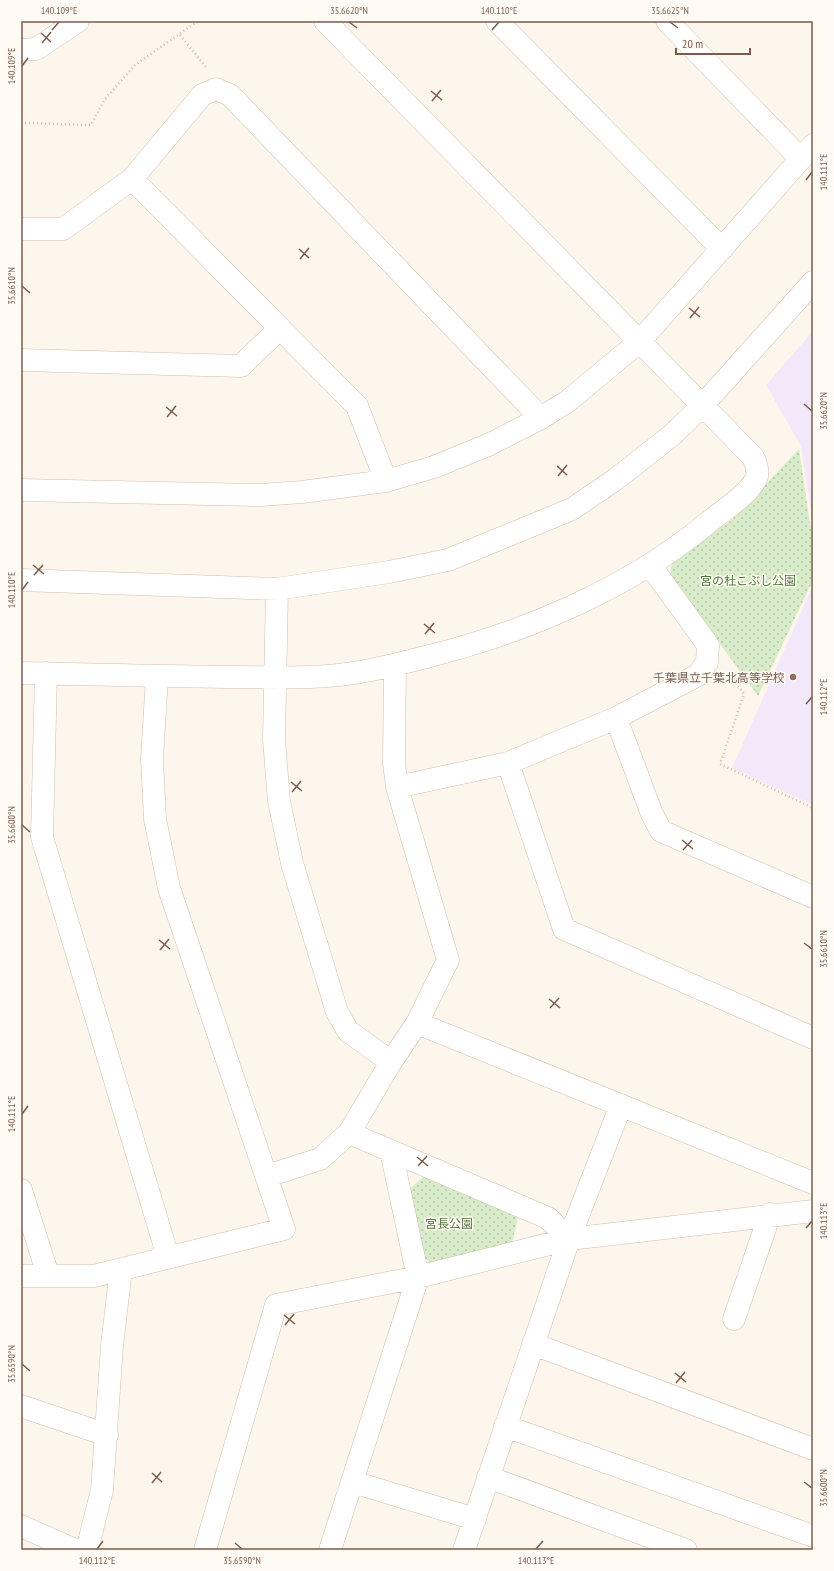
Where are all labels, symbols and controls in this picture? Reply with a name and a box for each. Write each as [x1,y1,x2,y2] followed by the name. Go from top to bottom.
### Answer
[41,4,77,17] text: 140.109°E
[330,4,368,17] text: 35.6620°N
[481,4,517,17] text: 140.110°E
[651,4,689,17] text: 35.6625°N
[676,30,750,56] scale bar
[682,36,703,51] text: 20 m
[5,48,18,84] text: 140.109°E
[817,154,830,190] text: 140.111°E
[5,267,18,305] text: 35.6610°N
[817,392,830,430] text: 35.6620°N
[5,572,18,608] text: 140.110°E
[700,573,796,588] park label: 宮の杜こぶし公園
[653,670,785,685] place label: 千葉県立千葉北高等学校
[788,672,798,682] marker: 千葉県立千葉北高等学校
[817,679,830,715] text: 140.112°E
[5,806,18,844] text: 35.6600°N
[817,930,830,968] text: 35.6610°N
[5,1096,18,1132] text: 140.111°E
[817,1203,830,1239] text: 140.113°E
[425,1216,473,1231] park label: 宮長公園
[5,1345,18,1383] text: 35.6590°N
[817,1469,830,1507] text: 35.6600°N
[79,1554,115,1567] text: 140.112°E
[223,1554,261,1567] text: 35.6590°N
[518,1554,554,1567] text: 140.113°E

